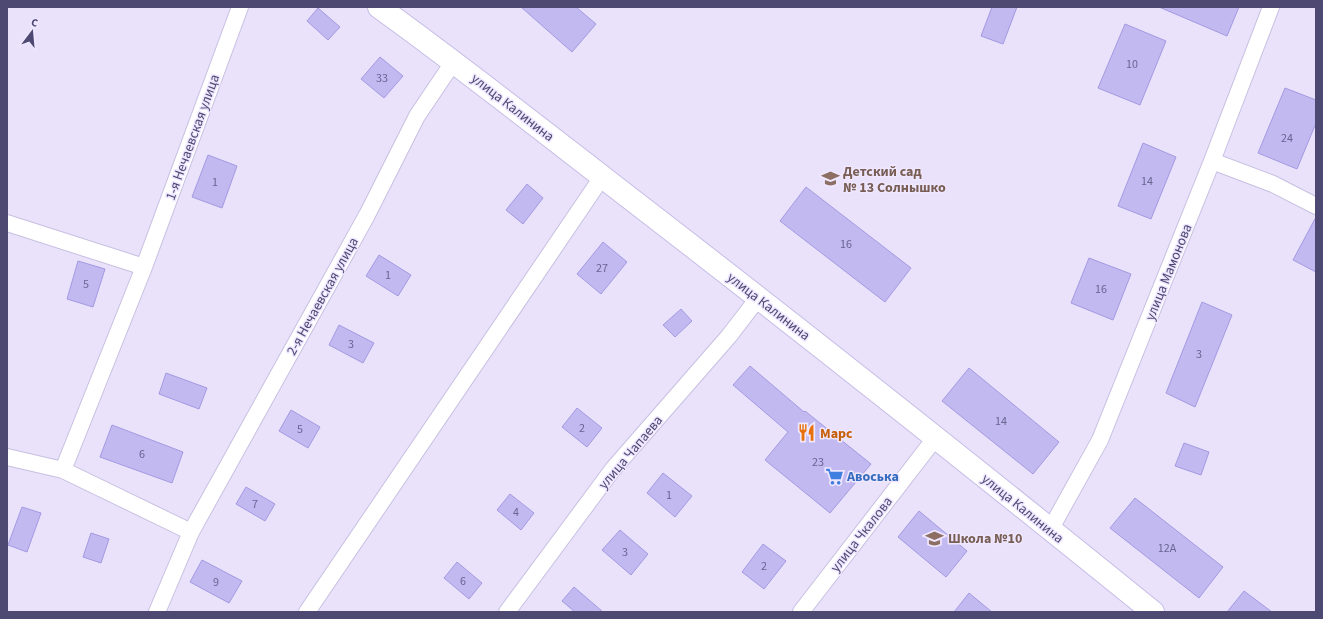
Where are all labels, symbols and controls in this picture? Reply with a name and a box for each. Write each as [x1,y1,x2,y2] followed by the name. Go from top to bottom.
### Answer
[12,12,52,52] north arrow
[29,15,40,31] text: С
[1126,56,1138,73] house number: 10
[467,69,558,147] street label: улица Калинина
[376,70,388,87] house number: 33
[161,72,223,202] street label: 1-я Нечаевская улица
[1281,130,1293,147] house number: 24
[843,162,946,198] place label: Детский сад № 13 Солнышко
[820,169,840,189] school or university icon: Детский сад № 13 Солнышко
[1141,173,1153,190] house number: 14
[212,175,218,189] house number: 1
[1140,221,1197,324] street label: улица Мамонова
[282,234,364,359] street label: 2-я Нечаевская улица
[840,236,852,253] house number: 16
[596,260,608,277] house number: 27
[385,267,391,284] house number: 1
[723,268,814,346] street label: улица Калинина
[83,276,89,293] house number: 5
[1095,281,1107,298] house number: 16
[348,336,354,353] house number: 3
[1196,346,1202,363] house number: 3
[594,411,668,494] street label: улица Чапаева
[995,413,1007,430] house number: 14
[579,420,585,437] house number: 2
[297,421,303,438] house number: 5
[797,423,817,443] restaurant icon: Марс
[820,424,853,444] place label: Марс
[139,446,145,463] house number: 6
[812,454,824,471] house number: 23
[824,466,844,486] supermarket icon: Авоська
[846,467,899,487] place label: Авоська
[977,469,1068,548] street label: улица Калинина
[666,487,672,504] house number: 1
[826,493,898,577] street label: улица Чкалова
[252,496,258,513] house number: 7
[513,504,519,521] house number: 4
[925,528,945,548] school or university icon: Школа №10
[948,529,1022,549] place label: Школа №10
[1158,540,1177,557] house number: 12А
[622,544,628,561] house number: 3
[761,558,767,575] house number: 2
[460,573,466,590] house number: 6
[213,574,219,591] house number: 9

